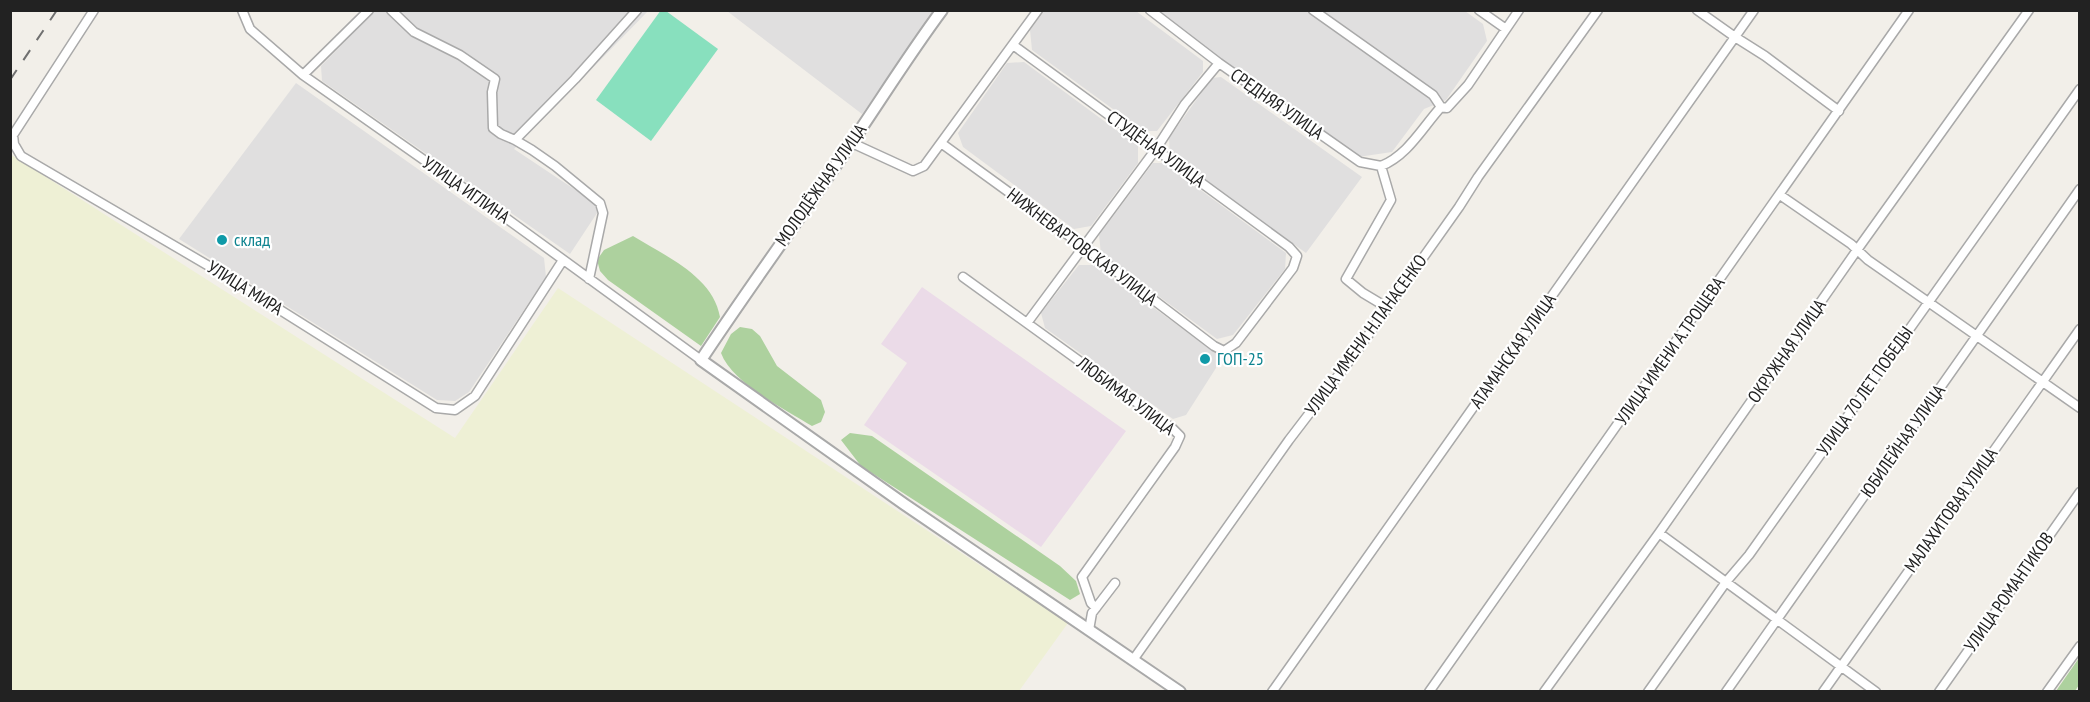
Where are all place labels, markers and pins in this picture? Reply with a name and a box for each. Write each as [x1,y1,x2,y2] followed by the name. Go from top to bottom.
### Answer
[234,228,270,251] place label: склад
[215,233,229,247] marker: склад
[1217,347,1264,370] place label: ГОП-25
[1198,352,1212,366] marker: ГОП-25

